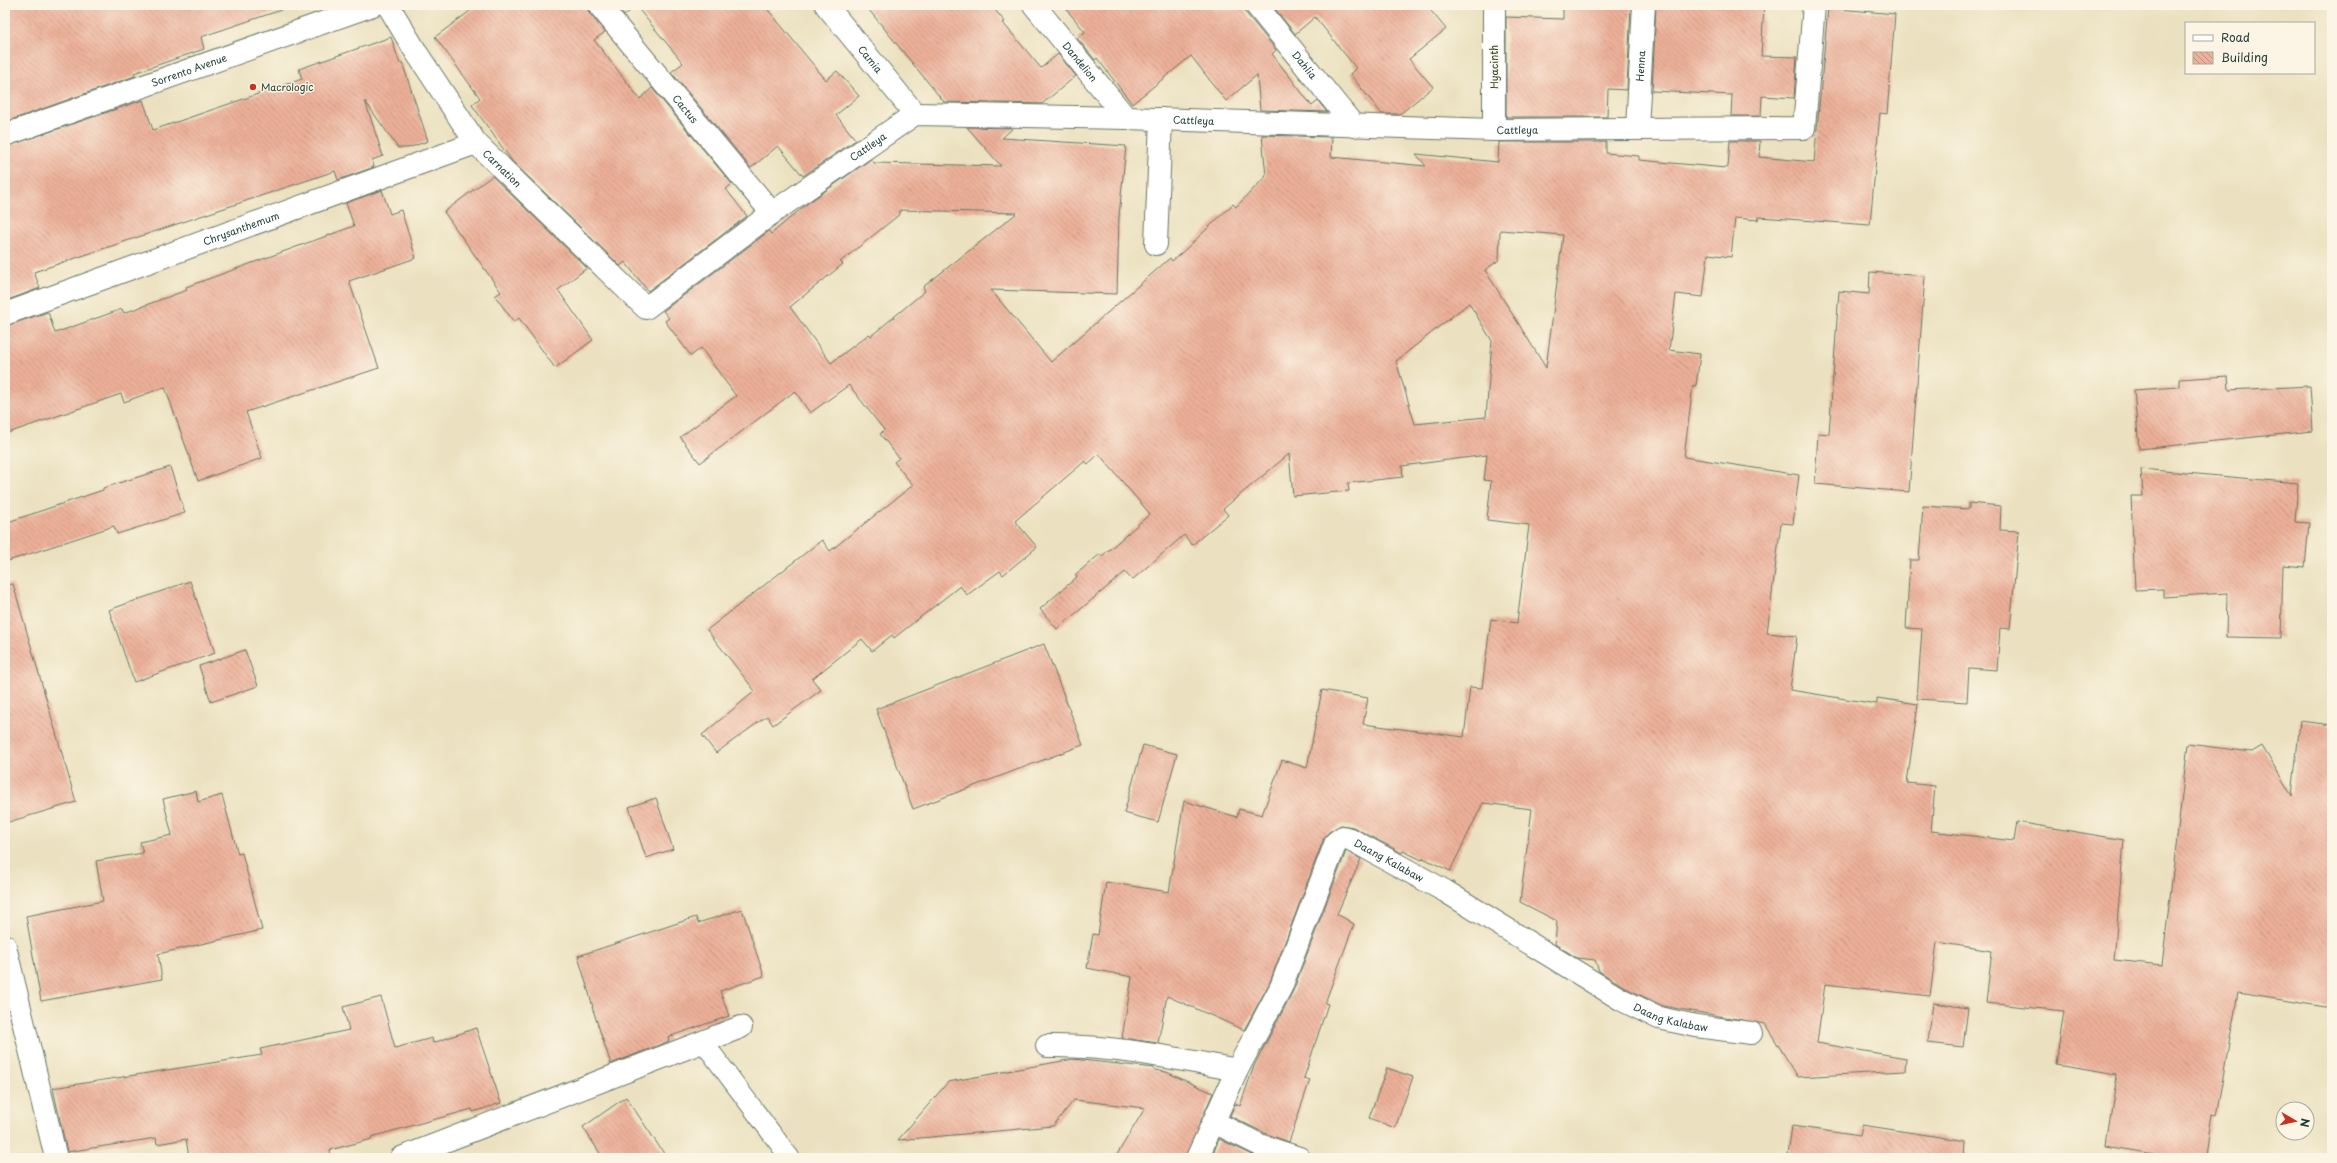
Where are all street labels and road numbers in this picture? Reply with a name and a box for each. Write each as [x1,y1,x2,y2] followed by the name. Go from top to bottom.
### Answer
[1060,38,1101,84] street label: Dandelion
[855,42,887,77] street label: Camia
[1486,45,1501,89] street label: Hyacinth
[1289,47,1321,83] street label: Dahlia
[149,49,229,90] street label: Sorrento Avenue
[1632,49,1648,82] street label: Henna
[669,91,702,126] street label: Cactus
[1173,112,1215,128] street label: Cattleya
[1497,122,1539,137] street label: Cattleya
[846,128,890,164] street label: Cattleya
[480,146,525,190] street label: Carnation
[201,207,281,249] street label: Chrysanthemum
[1352,835,1427,885] street label: Daang Kalabaw
[1631,999,1709,1034] street label: Daang Kalabaw

